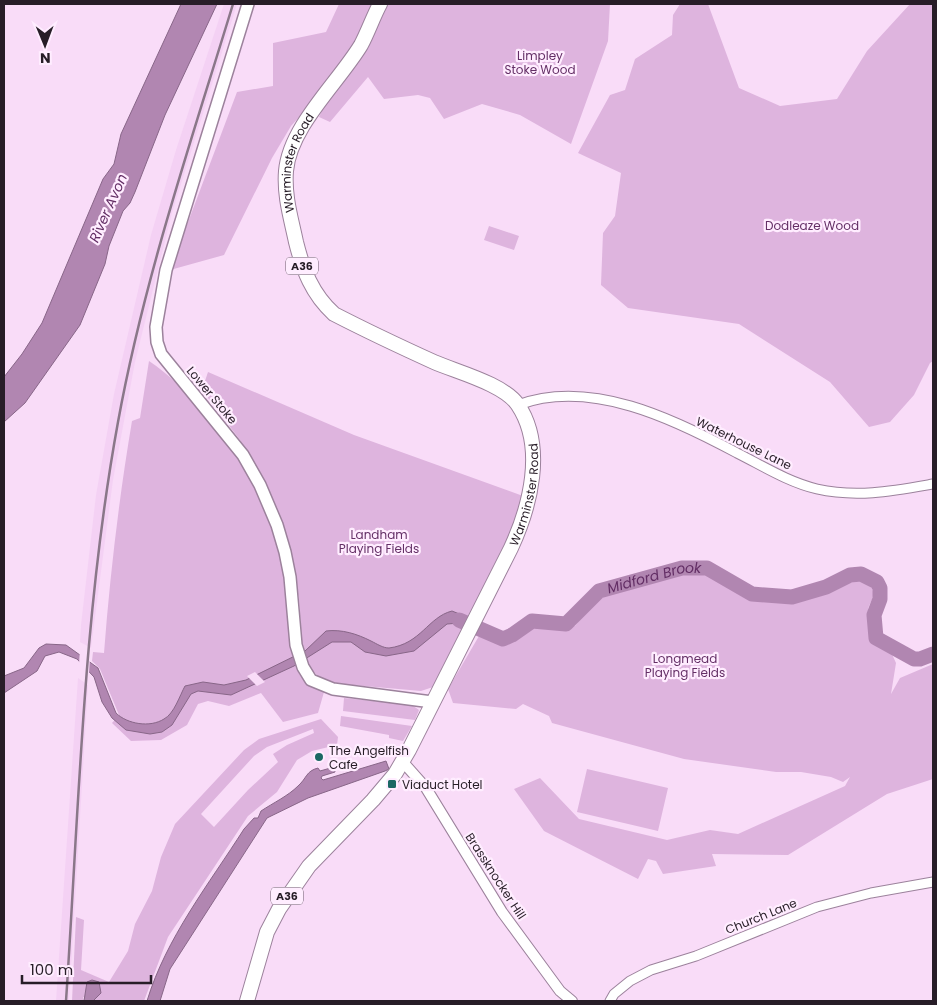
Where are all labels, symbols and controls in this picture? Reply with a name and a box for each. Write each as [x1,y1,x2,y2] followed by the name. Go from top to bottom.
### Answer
[20,20,70,70] north arrow
[504,47,576,78] park label: Limpley Stoke Wood
[40,48,51,68] text: N
[277,109,317,214] street label: Warminster Road
[84,171,132,245] water label: River Avon
[765,217,859,234] park label: Dodleaze Wood
[286,258,318,274] road number: A36
[183,363,241,427] street label: Lower Stoke
[693,412,795,474] street label: Waterhouse Lane
[505,443,542,548] street label: Warminster Road
[339,526,419,557] park label: Landham Playing Fields
[605,558,702,598] water label: Midford Brook
[645,650,725,681] park label: Longmead Playing Fields
[329,742,409,773] place label: The Angelfish Cafe
[313,751,325,763] marker: The Angelfish Cafe
[402,776,483,793] place label: Viaduct Hotel
[386,778,398,790] marker: Viaduct Hotel
[462,830,530,922] street label: Brassknocker Hill
[271,888,303,904] road number: A36
[723,894,799,938] street label: Church Lane
[22,952,151,984] scale bar
[30,959,73,980] text: 100 m

